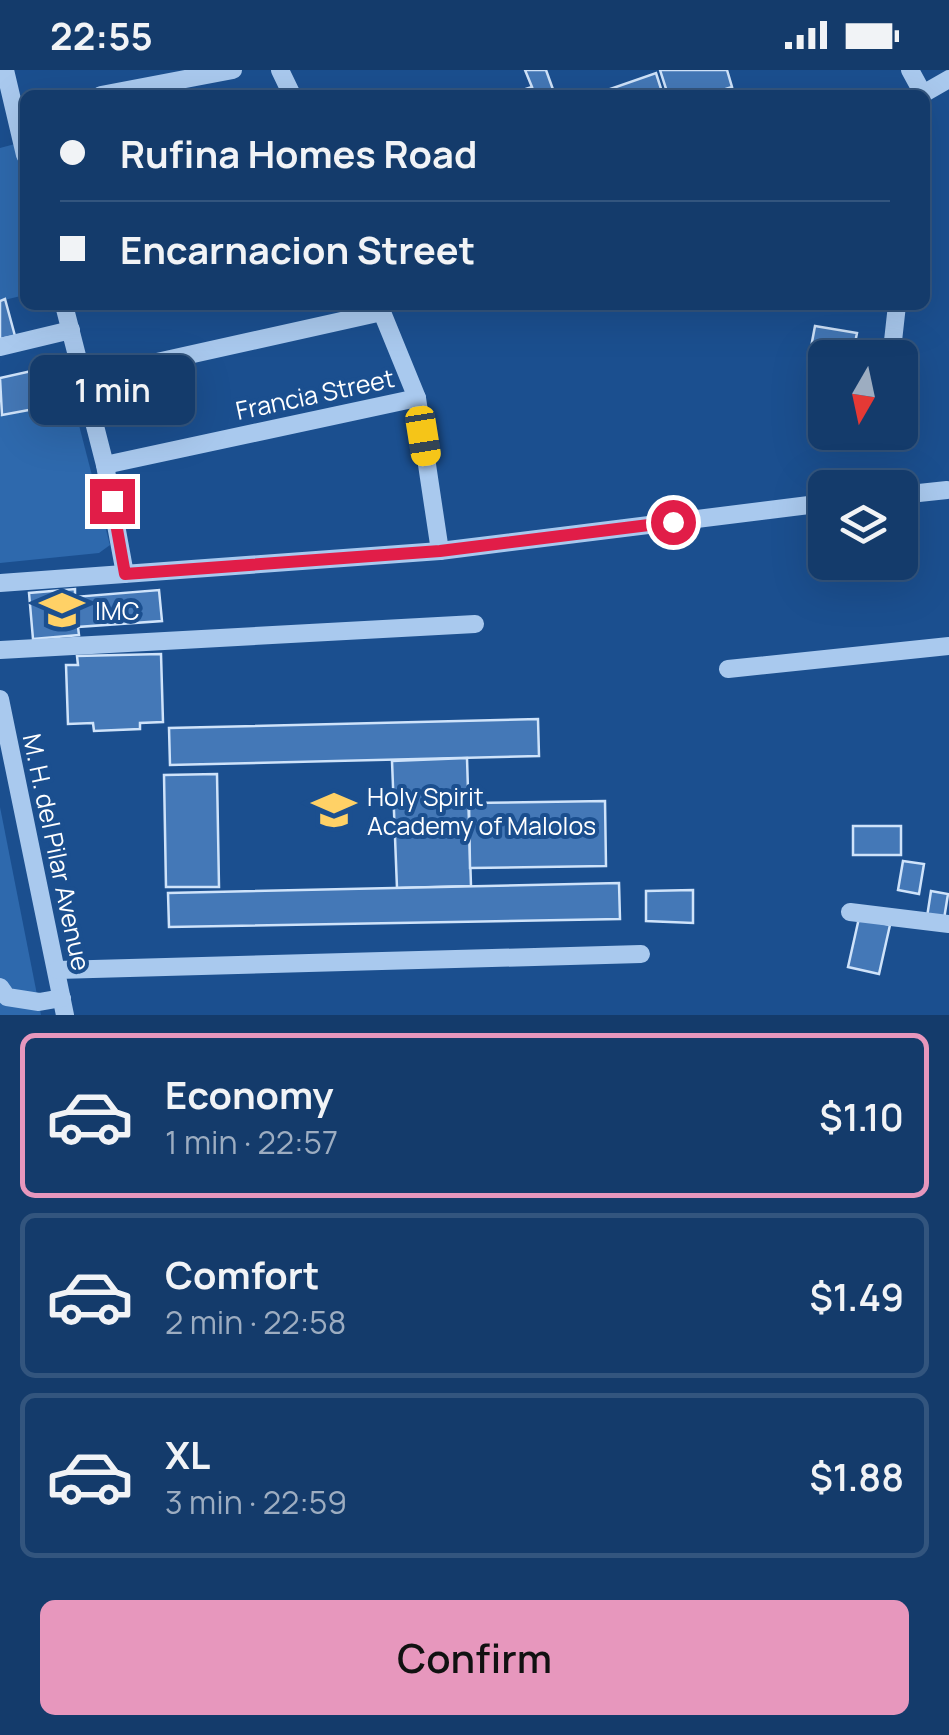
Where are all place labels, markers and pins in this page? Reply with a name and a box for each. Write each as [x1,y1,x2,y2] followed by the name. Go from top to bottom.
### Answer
[38,586,86,634] school or university icon: IMC
[95,593,140,628] place label: IMC
[367,779,596,843] place label: Holy Spirit Academy of Malolos
[310,786,358,834] school or university icon: Holy Spirit Academy of Malolos

